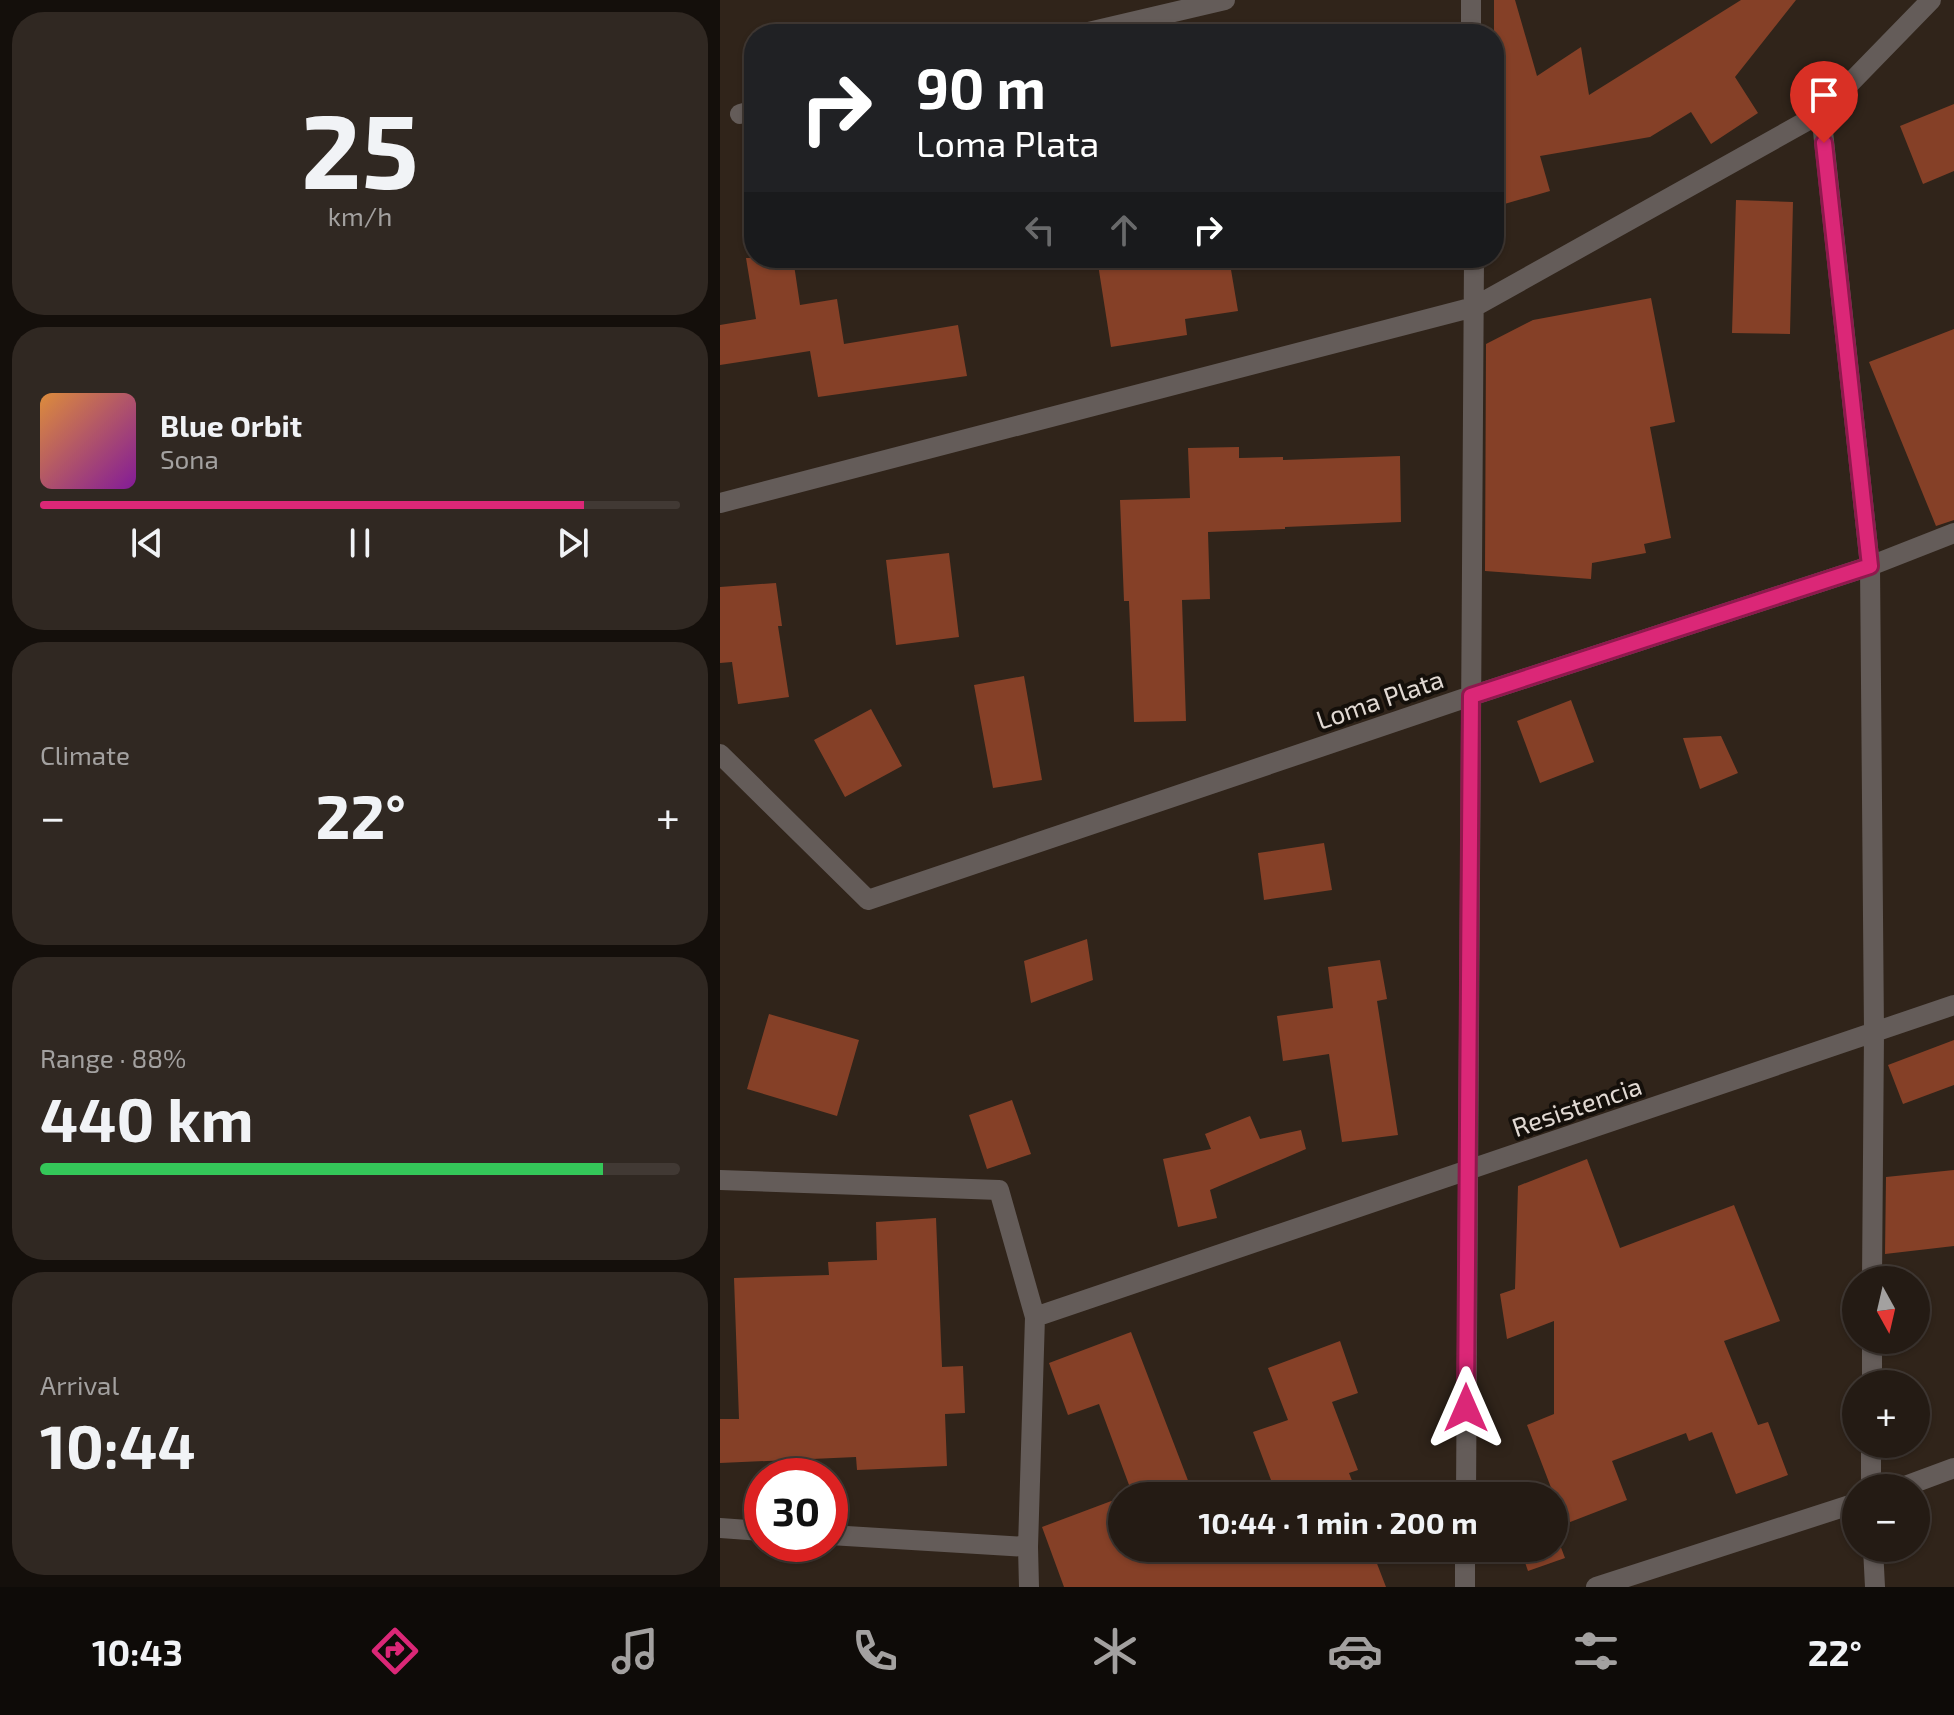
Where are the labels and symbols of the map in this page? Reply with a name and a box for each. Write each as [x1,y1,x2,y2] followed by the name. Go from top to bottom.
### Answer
[1790,61,1858,143] pin
[1312,662,1447,735] street label: Loma Plata
[1508,1069,1645,1142] street label: Resistencia
[1842,1266,1930,1354] north arrow
[1424,1366,1508,1450] position arrow
[744,1458,848,1562] speed limit sign: 30

